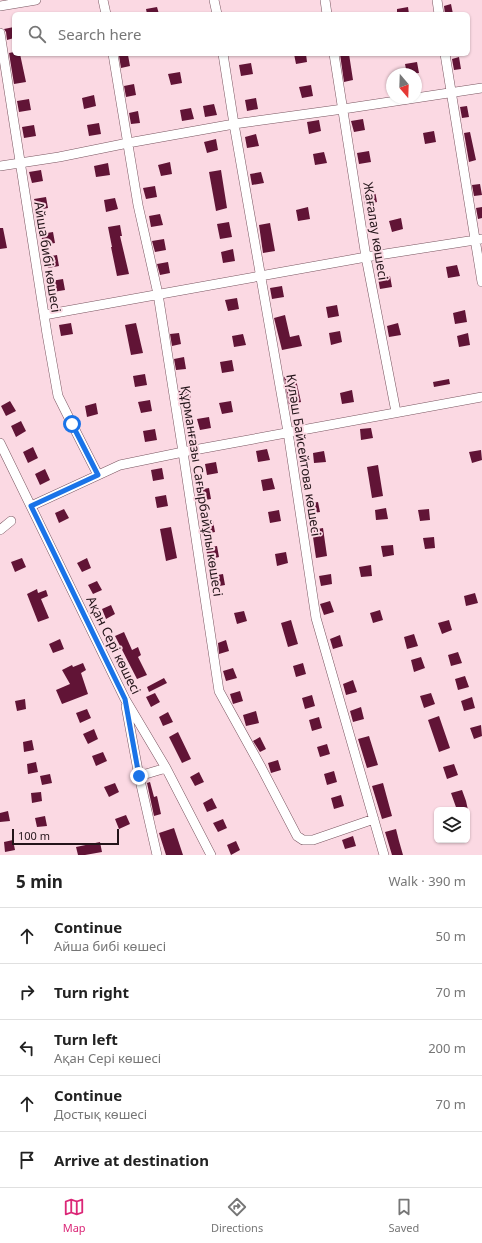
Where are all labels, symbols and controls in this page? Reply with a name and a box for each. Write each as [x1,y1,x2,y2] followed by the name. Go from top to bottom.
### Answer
[12,12,470,56] search box
[26,23,48,45] icon: search
[58,24,141,44] text: Search here
[386,68,422,104] north arrow
[359,181,393,281] street label: Жағалау көшесі
[30,200,66,314] street label: Айша бибі көшесі
[282,373,326,537] street label: Күләш Байсейтова көшесі
[176,384,228,598] street label: Құрманғазы Сағырбайұлы көшесі
[63,415,81,433] route start
[82,593,146,697] street label: Ақан Сері көшесі
[130,767,148,785] route end
[434,807,470,843] map controls
[434,807,470,843] button: layers
[12,827,119,846] scale bar
[18,828,50,843] text: 100 m
[16,870,63,893] text: 5 min
[388,872,466,890] text: Walk · 390 m
[54,917,122,937] text: Continue
[16,925,38,947] icon: ahead
[436,927,466,945] text: 50 m
[54,937,166,955] text: Айша бибі көшесі
[16,981,38,1003] icon: right
[54,982,129,1002] text: Turn right
[436,983,466,1001] text: 70 m
[54,1029,118,1049] text: Turn left
[16,1037,38,1059] icon: left
[428,1039,466,1057] text: 200 m
[54,1049,161,1067] text: Ақан Сері көшесі
[54,1085,122,1105] text: Continue
[16,1093,38,1115] icon: ahead
[436,1095,466,1113] text: 70 m
[54,1105,147,1123] text: Достық көшесі
[16,1149,38,1171] icon: arrive
[54,1150,209,1170] text: Arrive at destination
[63,1196,86,1235] tab: Map
[211,1196,263,1235] tab: Directions
[389,1196,419,1235] tab: Saved

